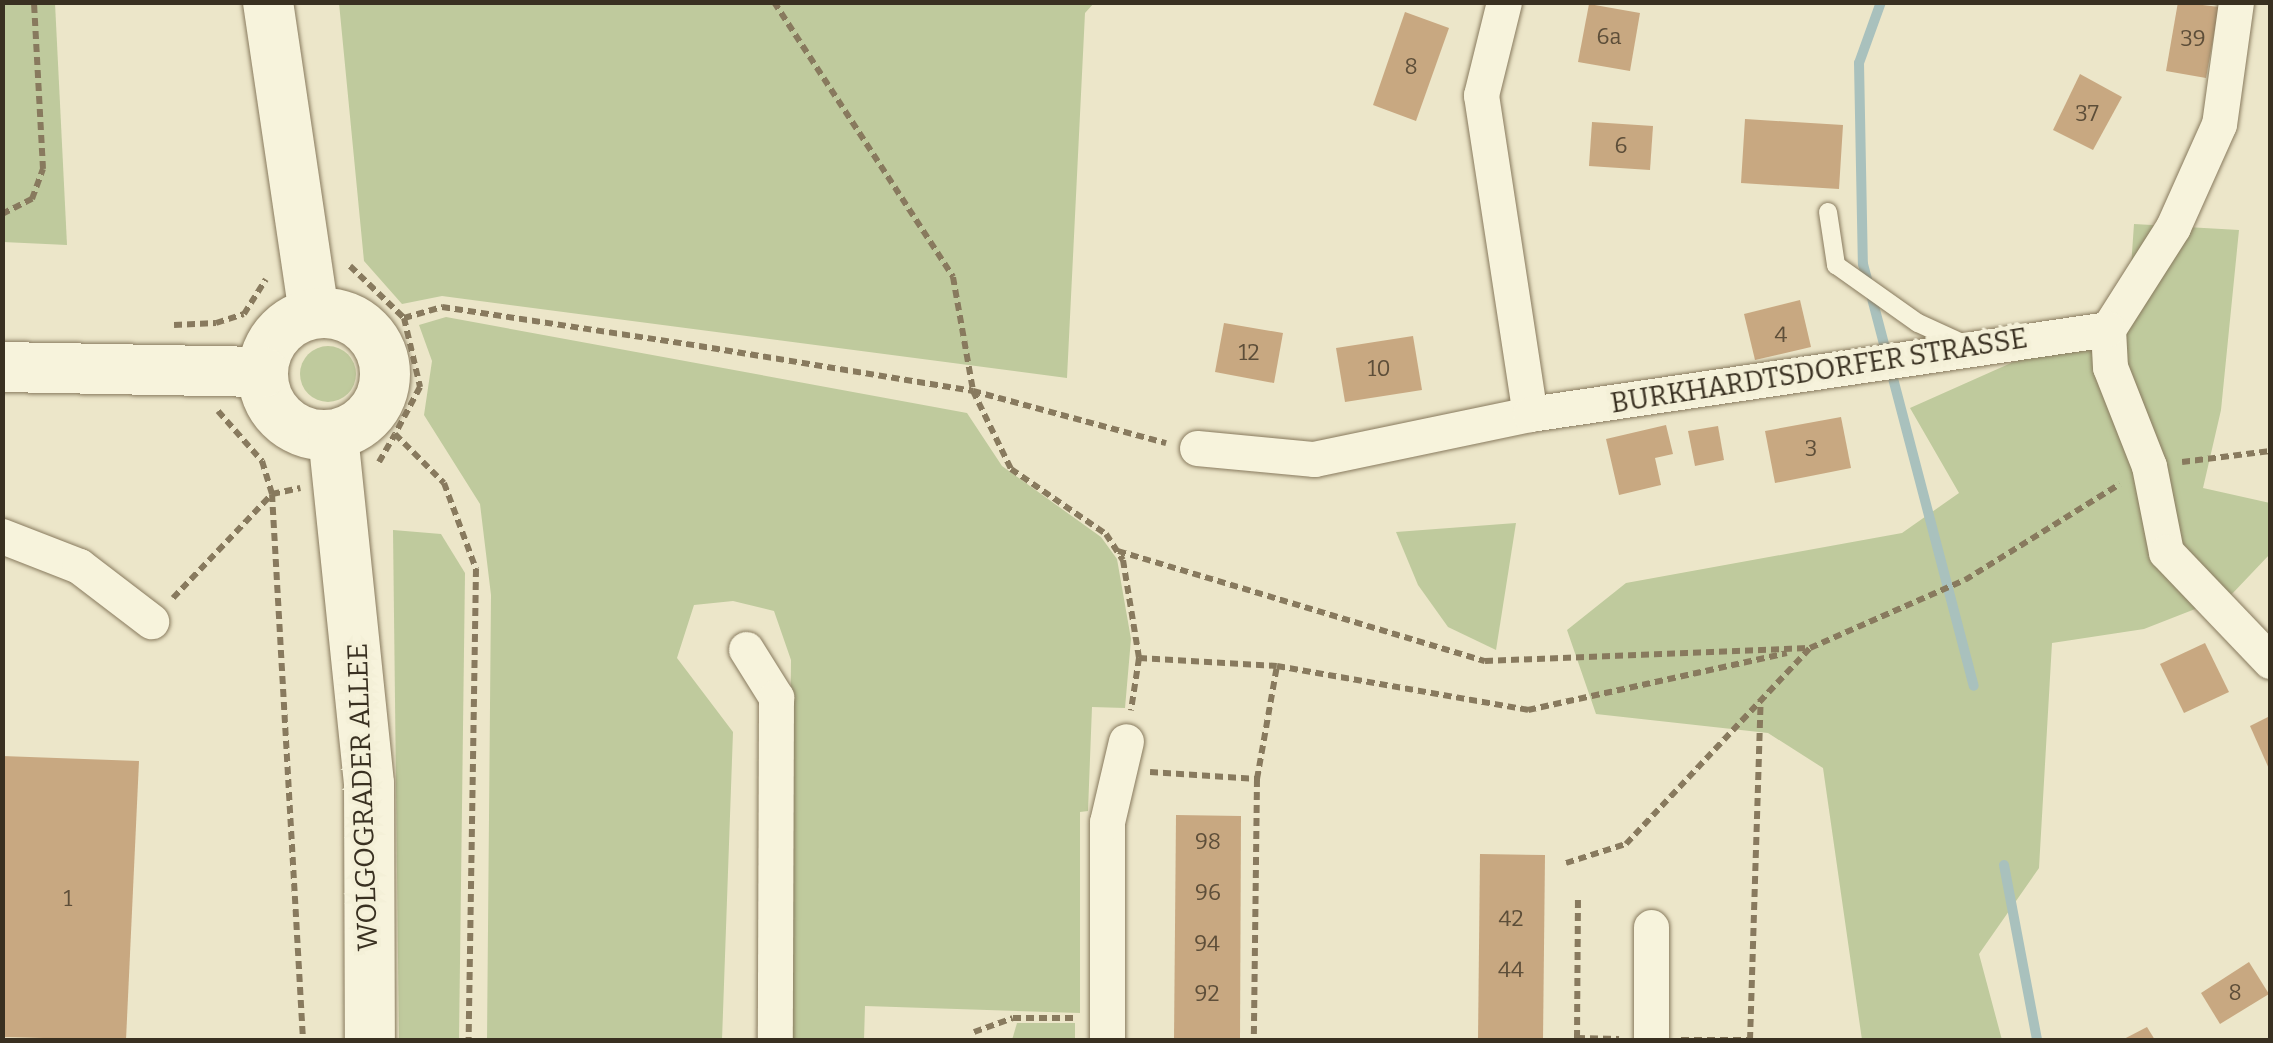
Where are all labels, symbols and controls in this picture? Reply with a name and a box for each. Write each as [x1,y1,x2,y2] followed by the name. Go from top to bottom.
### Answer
[1597,24,1621,50] house number: 6a
[2180,26,2206,52] house number: 39
[1404,54,1418,80] house number: 8
[2075,101,2099,127] house number: 37
[1615,133,1627,159] house number: 6
[1608,321,2030,421] street label: BURKHARDTSDORFER STRASSE
[1775,322,1787,348] house number: 4
[1239,340,1259,366] house number: 12
[1367,356,1391,382] house number: 10
[1805,436,1817,462] house number: 3
[341,642,385,952] street label: WOLGOGRADER ALLEE
[1195,829,1221,855] house number: 98
[1195,880,1221,906] house number: 96
[64,886,72,912] house number: 1
[1499,906,1523,932] house number: 42
[1194,931,1220,957] house number: 94
[1498,957,1524,983] house number: 44
[2228,980,2242,1006] house number: 8
[1195,981,1219,1007] house number: 92

